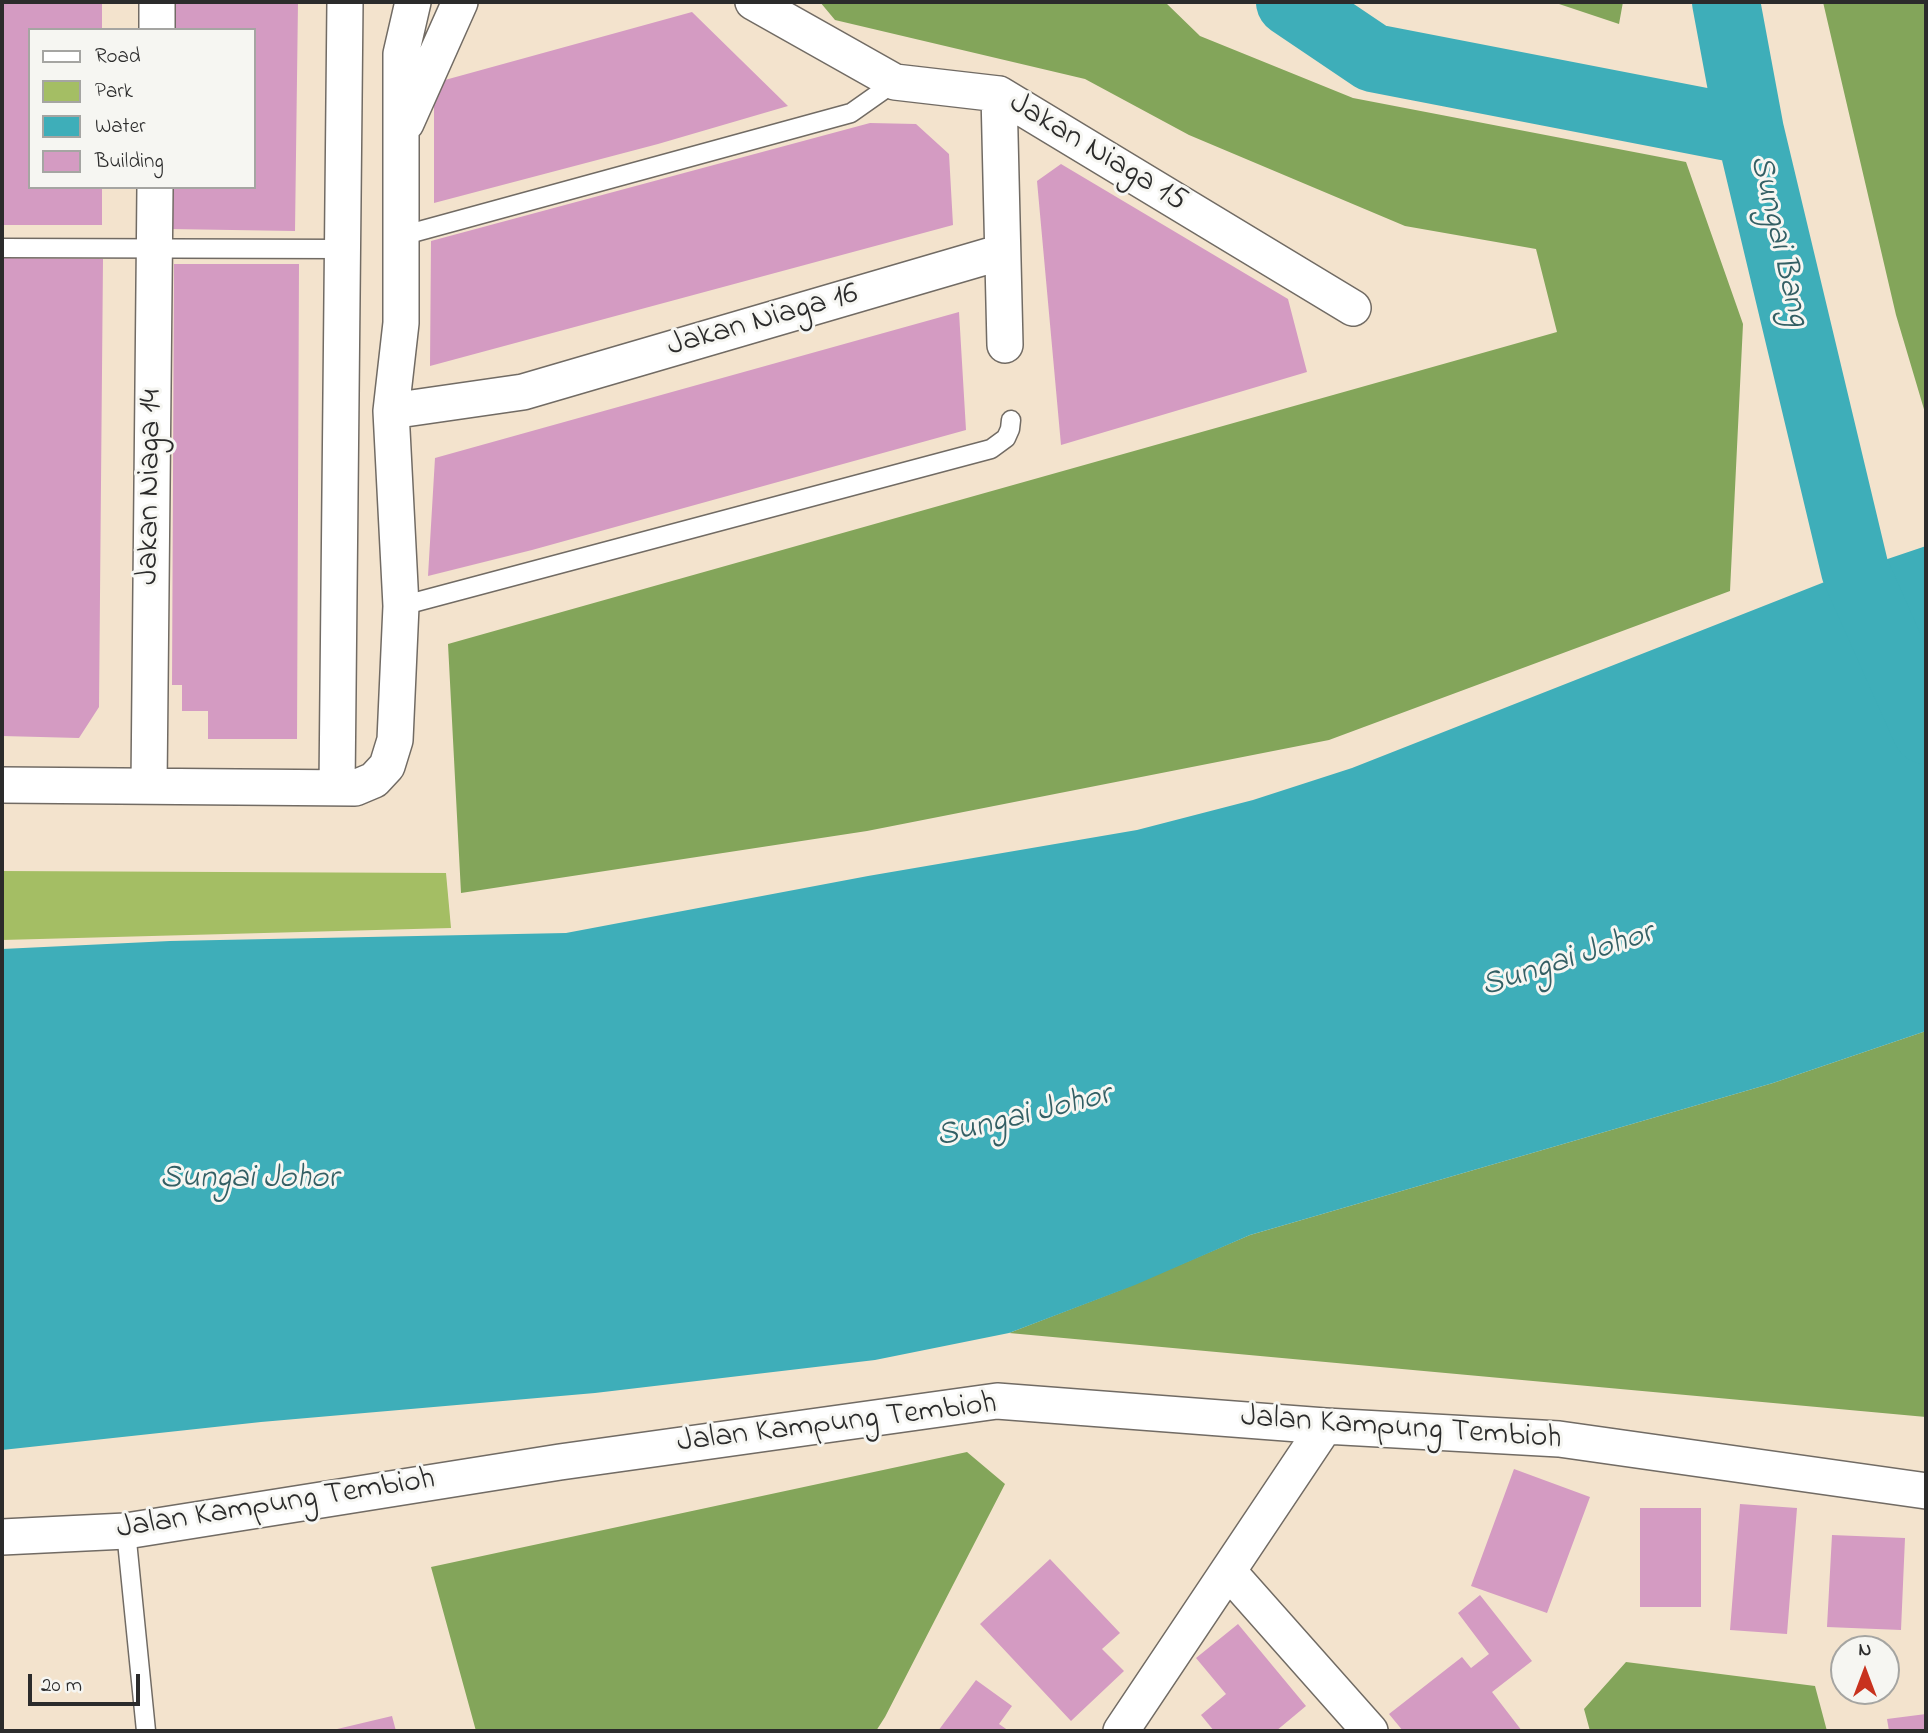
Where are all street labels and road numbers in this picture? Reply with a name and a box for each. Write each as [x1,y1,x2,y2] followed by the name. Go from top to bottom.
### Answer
[1001,86,1193,222] street label: Jakan Niaga 15
[663,276,863,368] street label: Jakan Niaga 16
[131,389,173,585] street label: Jakan Niaga 14
[675,1386,999,1464] street label: Jalan Kampung Tembioh
[1239,1400,1563,1460] street label: Jalan Kampung Tembioh
[114,1462,438,1550] street label: Jalan Kampung Tembioh

